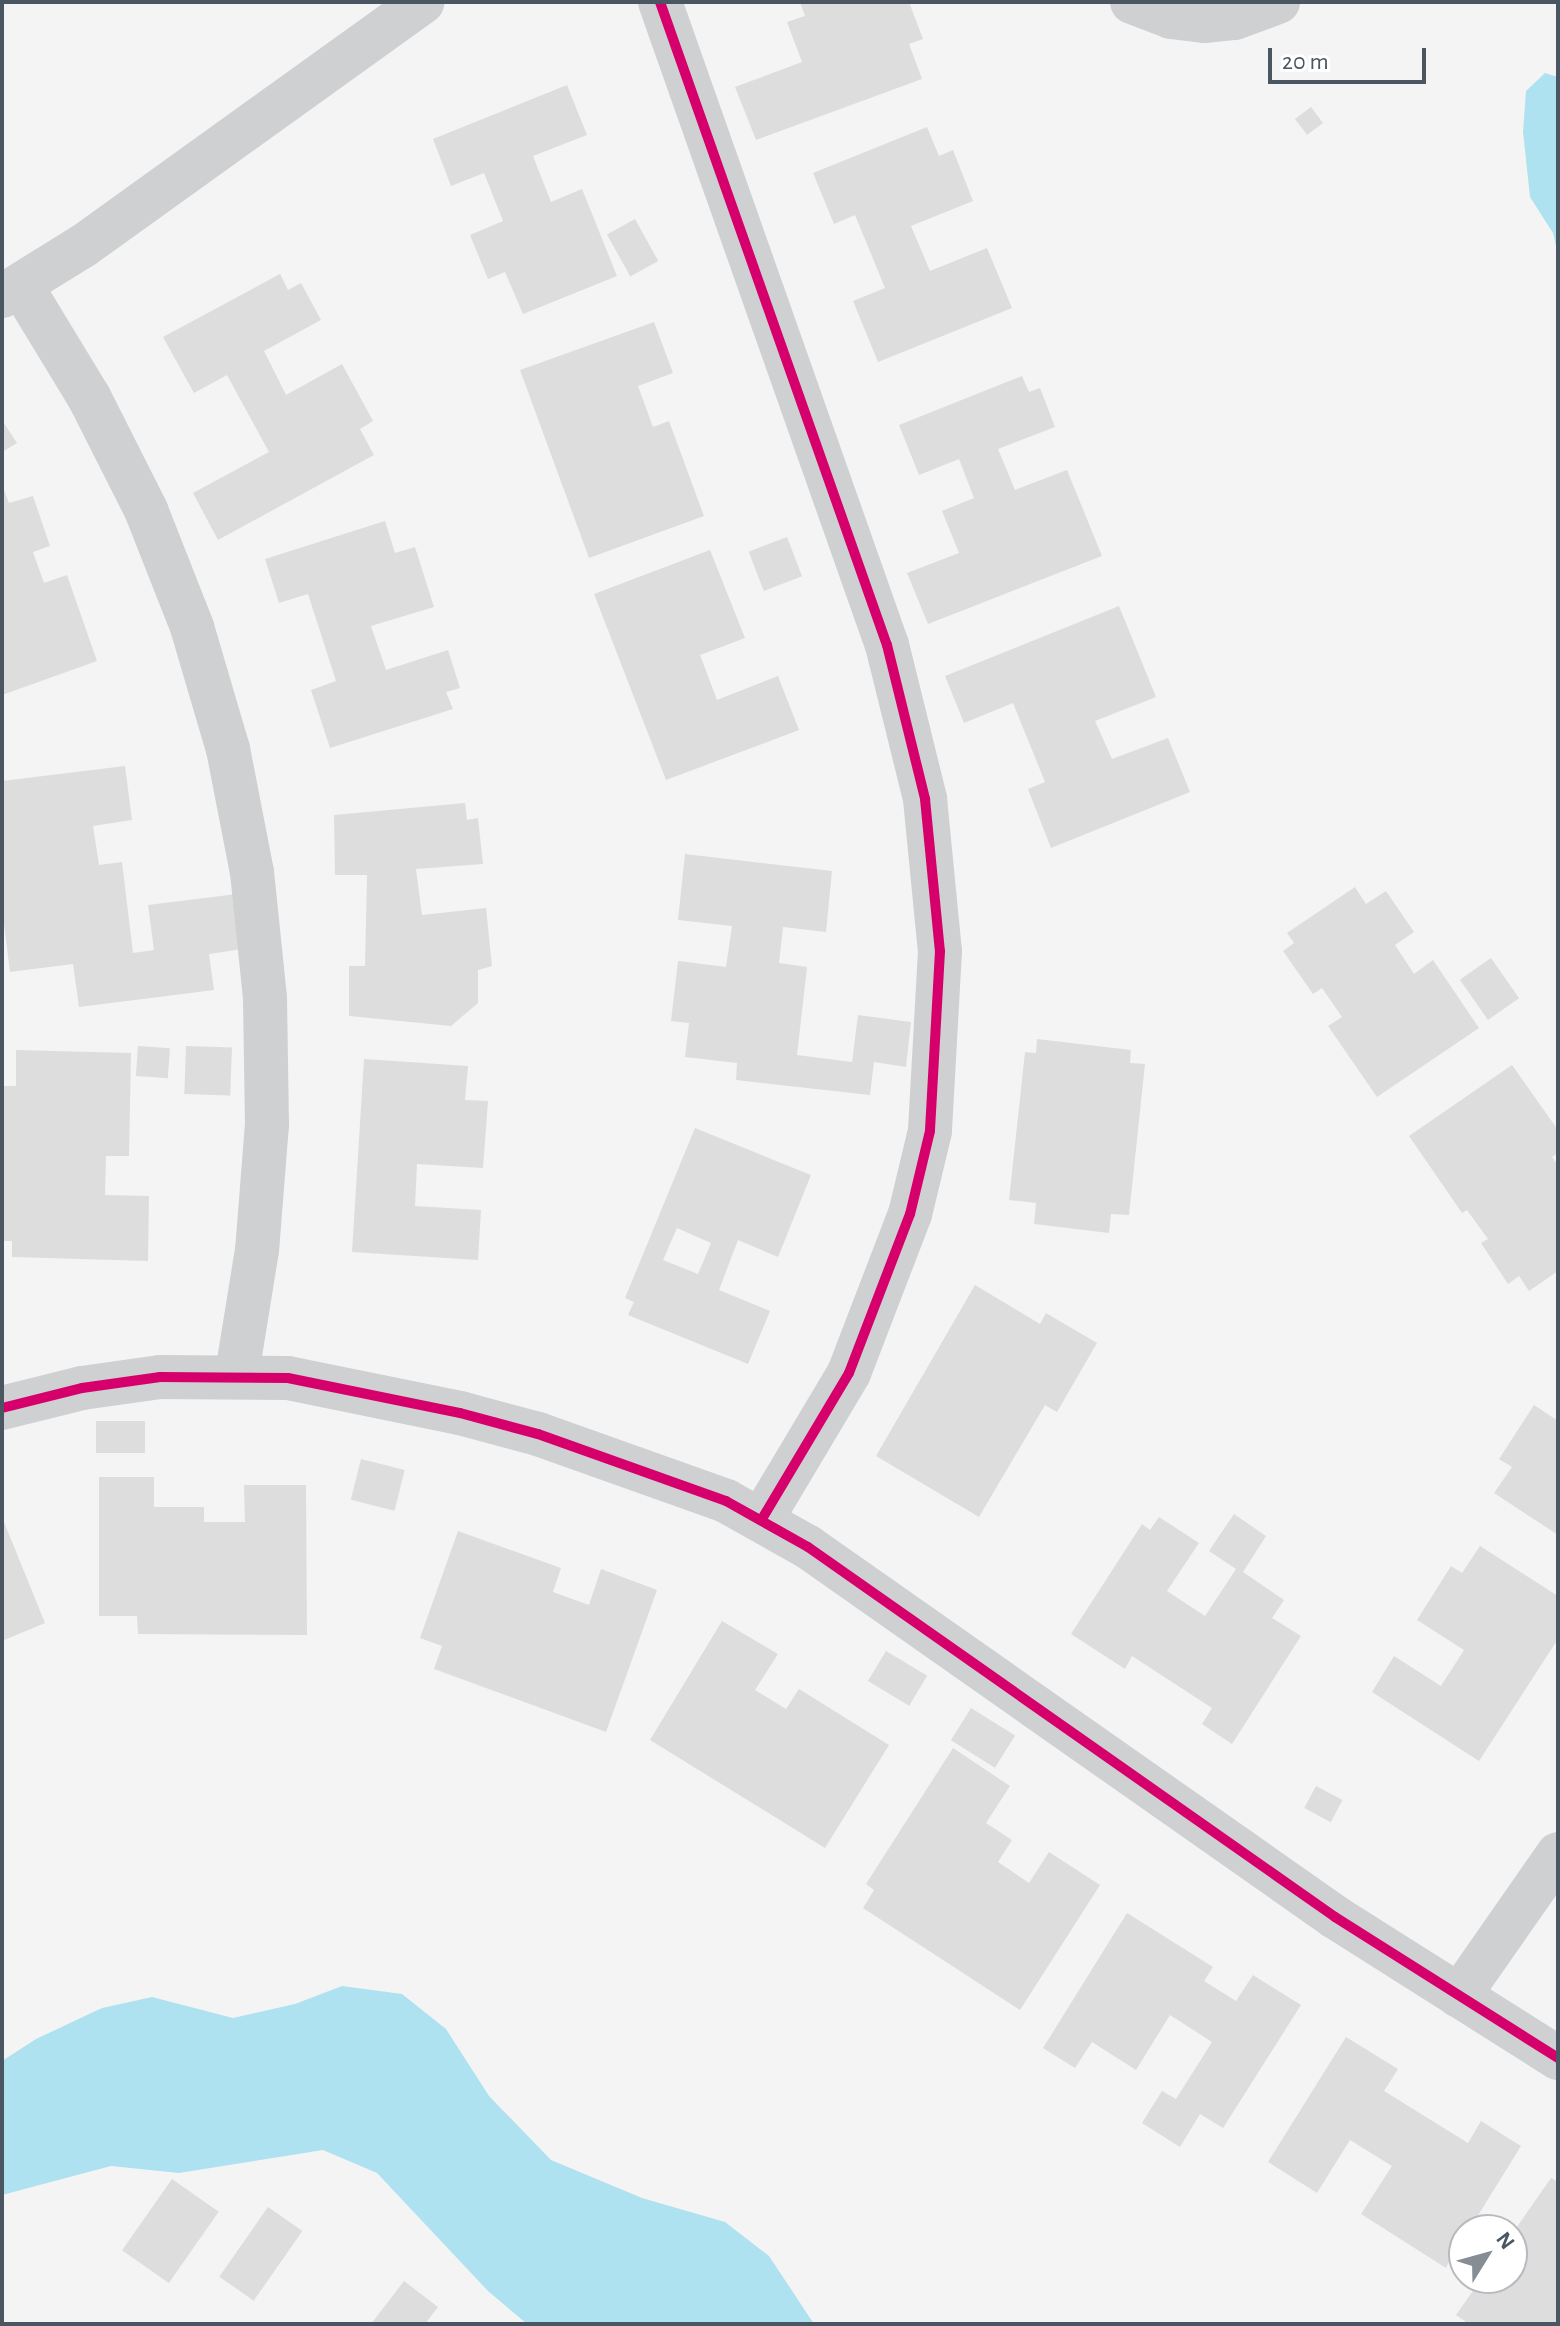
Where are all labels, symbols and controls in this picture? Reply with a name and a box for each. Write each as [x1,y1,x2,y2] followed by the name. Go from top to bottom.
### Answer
[1272,32,1430,82] scale bar
[1282,50,1329,74] text: 20 m
[1448,2214,1528,2294] north arrow
[1492,2228,1519,2253] text: N

